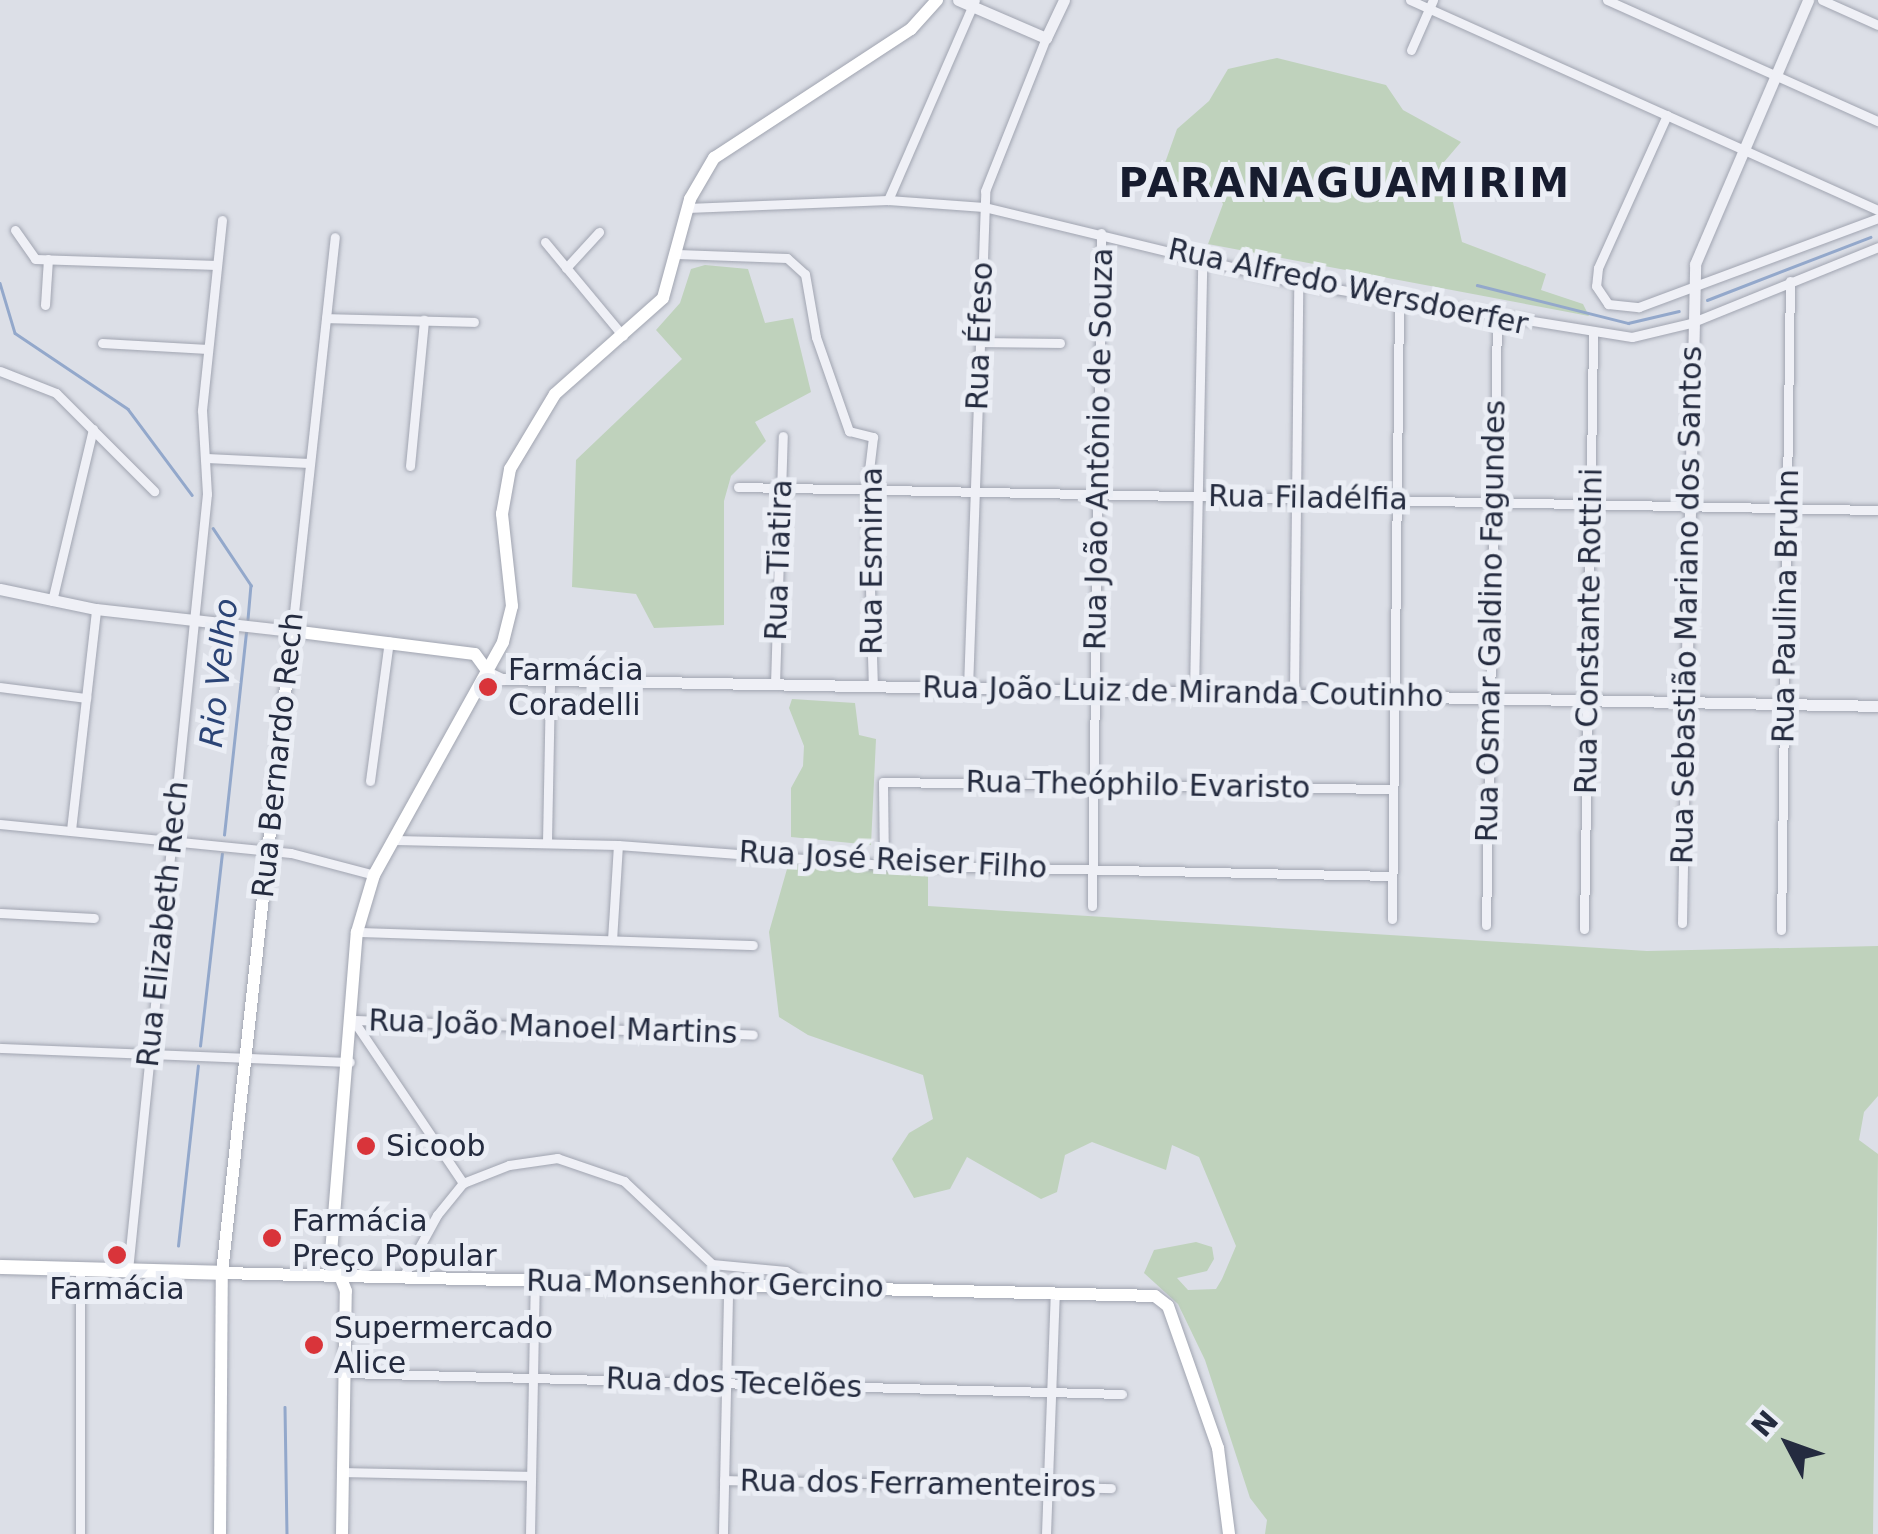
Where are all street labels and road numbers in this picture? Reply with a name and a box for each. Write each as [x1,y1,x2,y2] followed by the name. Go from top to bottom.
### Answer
[1165,231,1531,343] street label: Rua Alfredo Wersdoerfer
[1077,248,1121,650] street label: Rua João Antônio de Souza
[959,261,1001,411] street label: Rua Éfeso
[1664,346,1710,864] street label: Rua Sebastião Mariano dos Santos
[1469,399,1513,843] street label: Rua Osmar Galdino Fagundes
[854,467,890,655] street label: Rua Esmirna
[1568,468,1610,794] street label: Rua Constante Rottini
[1766,469,1806,743] street label: Rua Paulina Bruhn
[1208,478,1408,518] street label: Rua Filadélfia
[758,479,800,641] street label: Rua Tiatira
[245,610,311,900] street label: Rua Bernardo Rech
[922,669,1444,715] street label: Rua João Luiz de Miranda Coutinho
[965,764,1311,806] street label: Rua Theóphilo Evaristo
[130,779,196,1069] street label: Rua Elizabeth Rech
[738,834,1048,886] street label: Rua José Reiser Filho
[368,1003,738,1051] street label: Rua João Manoel Martins
[526,1263,884,1305] street label: Rua Monsenhor Gercino
[605,1361,863,1405] street label: Rua dos Tecelões
[739,1463,1097,1505] street label: Rua dos Ferramenteiros

